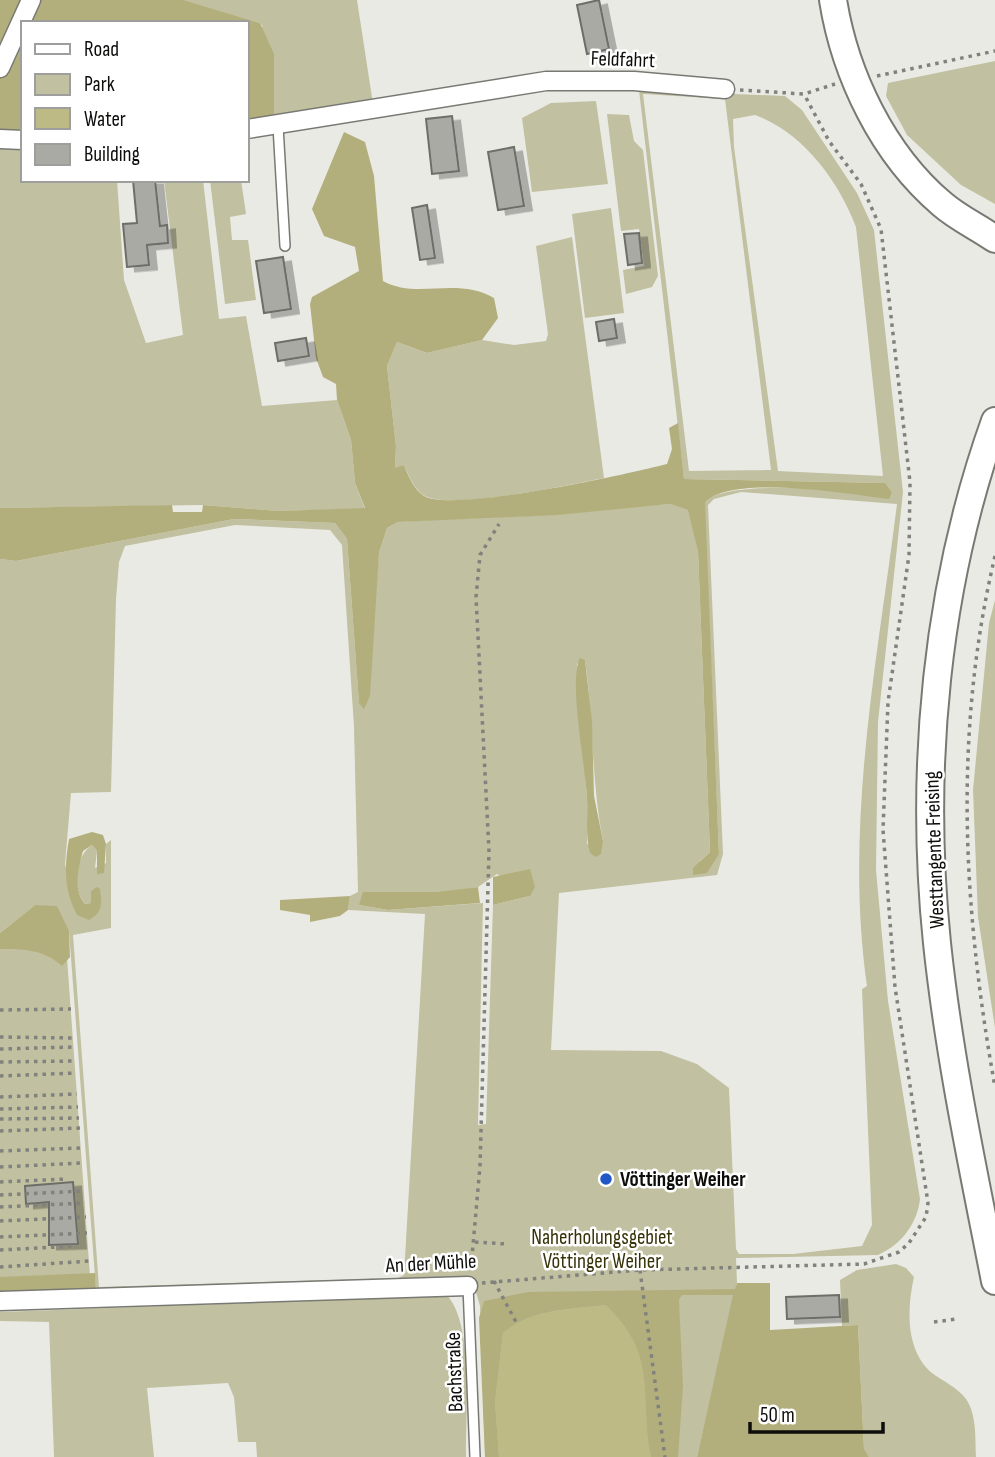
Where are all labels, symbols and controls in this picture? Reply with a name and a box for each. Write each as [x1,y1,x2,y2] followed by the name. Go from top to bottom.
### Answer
[21,21,248,182] legend
[84,37,119,62] text: Road
[590,46,656,73] street label: Feldfahrt
[84,72,115,97] text: Park
[84,107,126,132] text: Water
[84,142,140,167] text: Building
[919,771,950,929] street label: Westtangente Freising
[620,1167,746,1192] place label: Vöttinger Weiher
[598,1171,614,1187] marker: Vöttinger Weiher
[531,1225,673,1274] park label: Naherholungsgebiet Vöttinger Weiher
[384,1249,477,1278] street label: An der Mühle
[441,1332,468,1412] street label: Bachstraße
[750,1390,883,1434] scale bar
[760,1403,795,1428] text: 50 m

